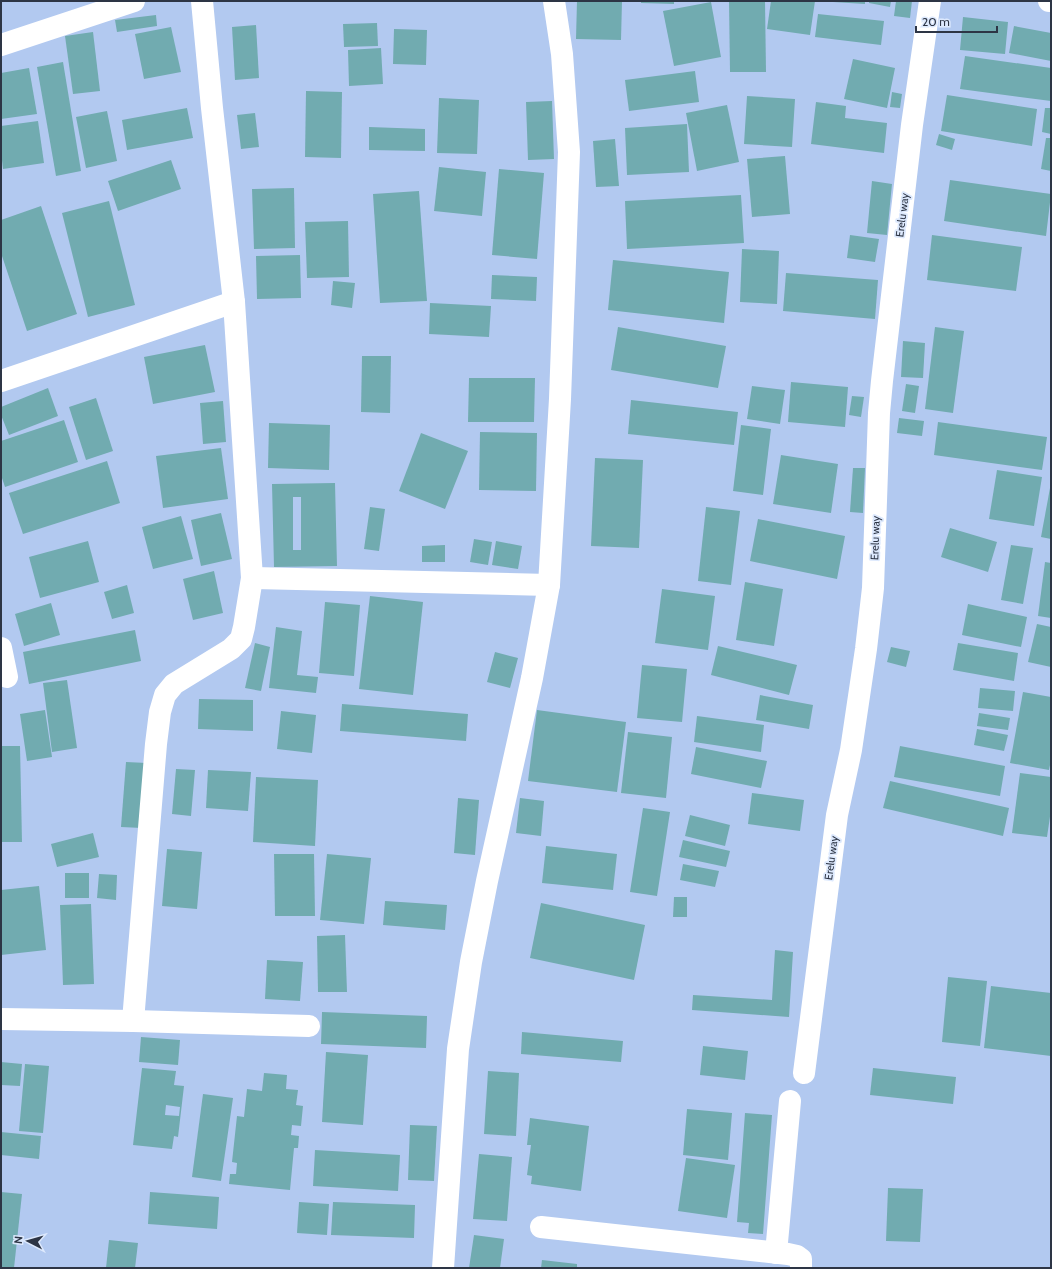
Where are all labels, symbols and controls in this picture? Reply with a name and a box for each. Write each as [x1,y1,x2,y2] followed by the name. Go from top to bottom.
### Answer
[916,8,997,34] scale bar
[922,14,950,29] text: 20 m
[892,192,912,238] street label: Erelu way
[867,515,883,560] street label: Erelu way
[821,835,841,881] street label: Erelu way
[8,1221,48,1261] north arrow
[11,1235,25,1245] text: N

